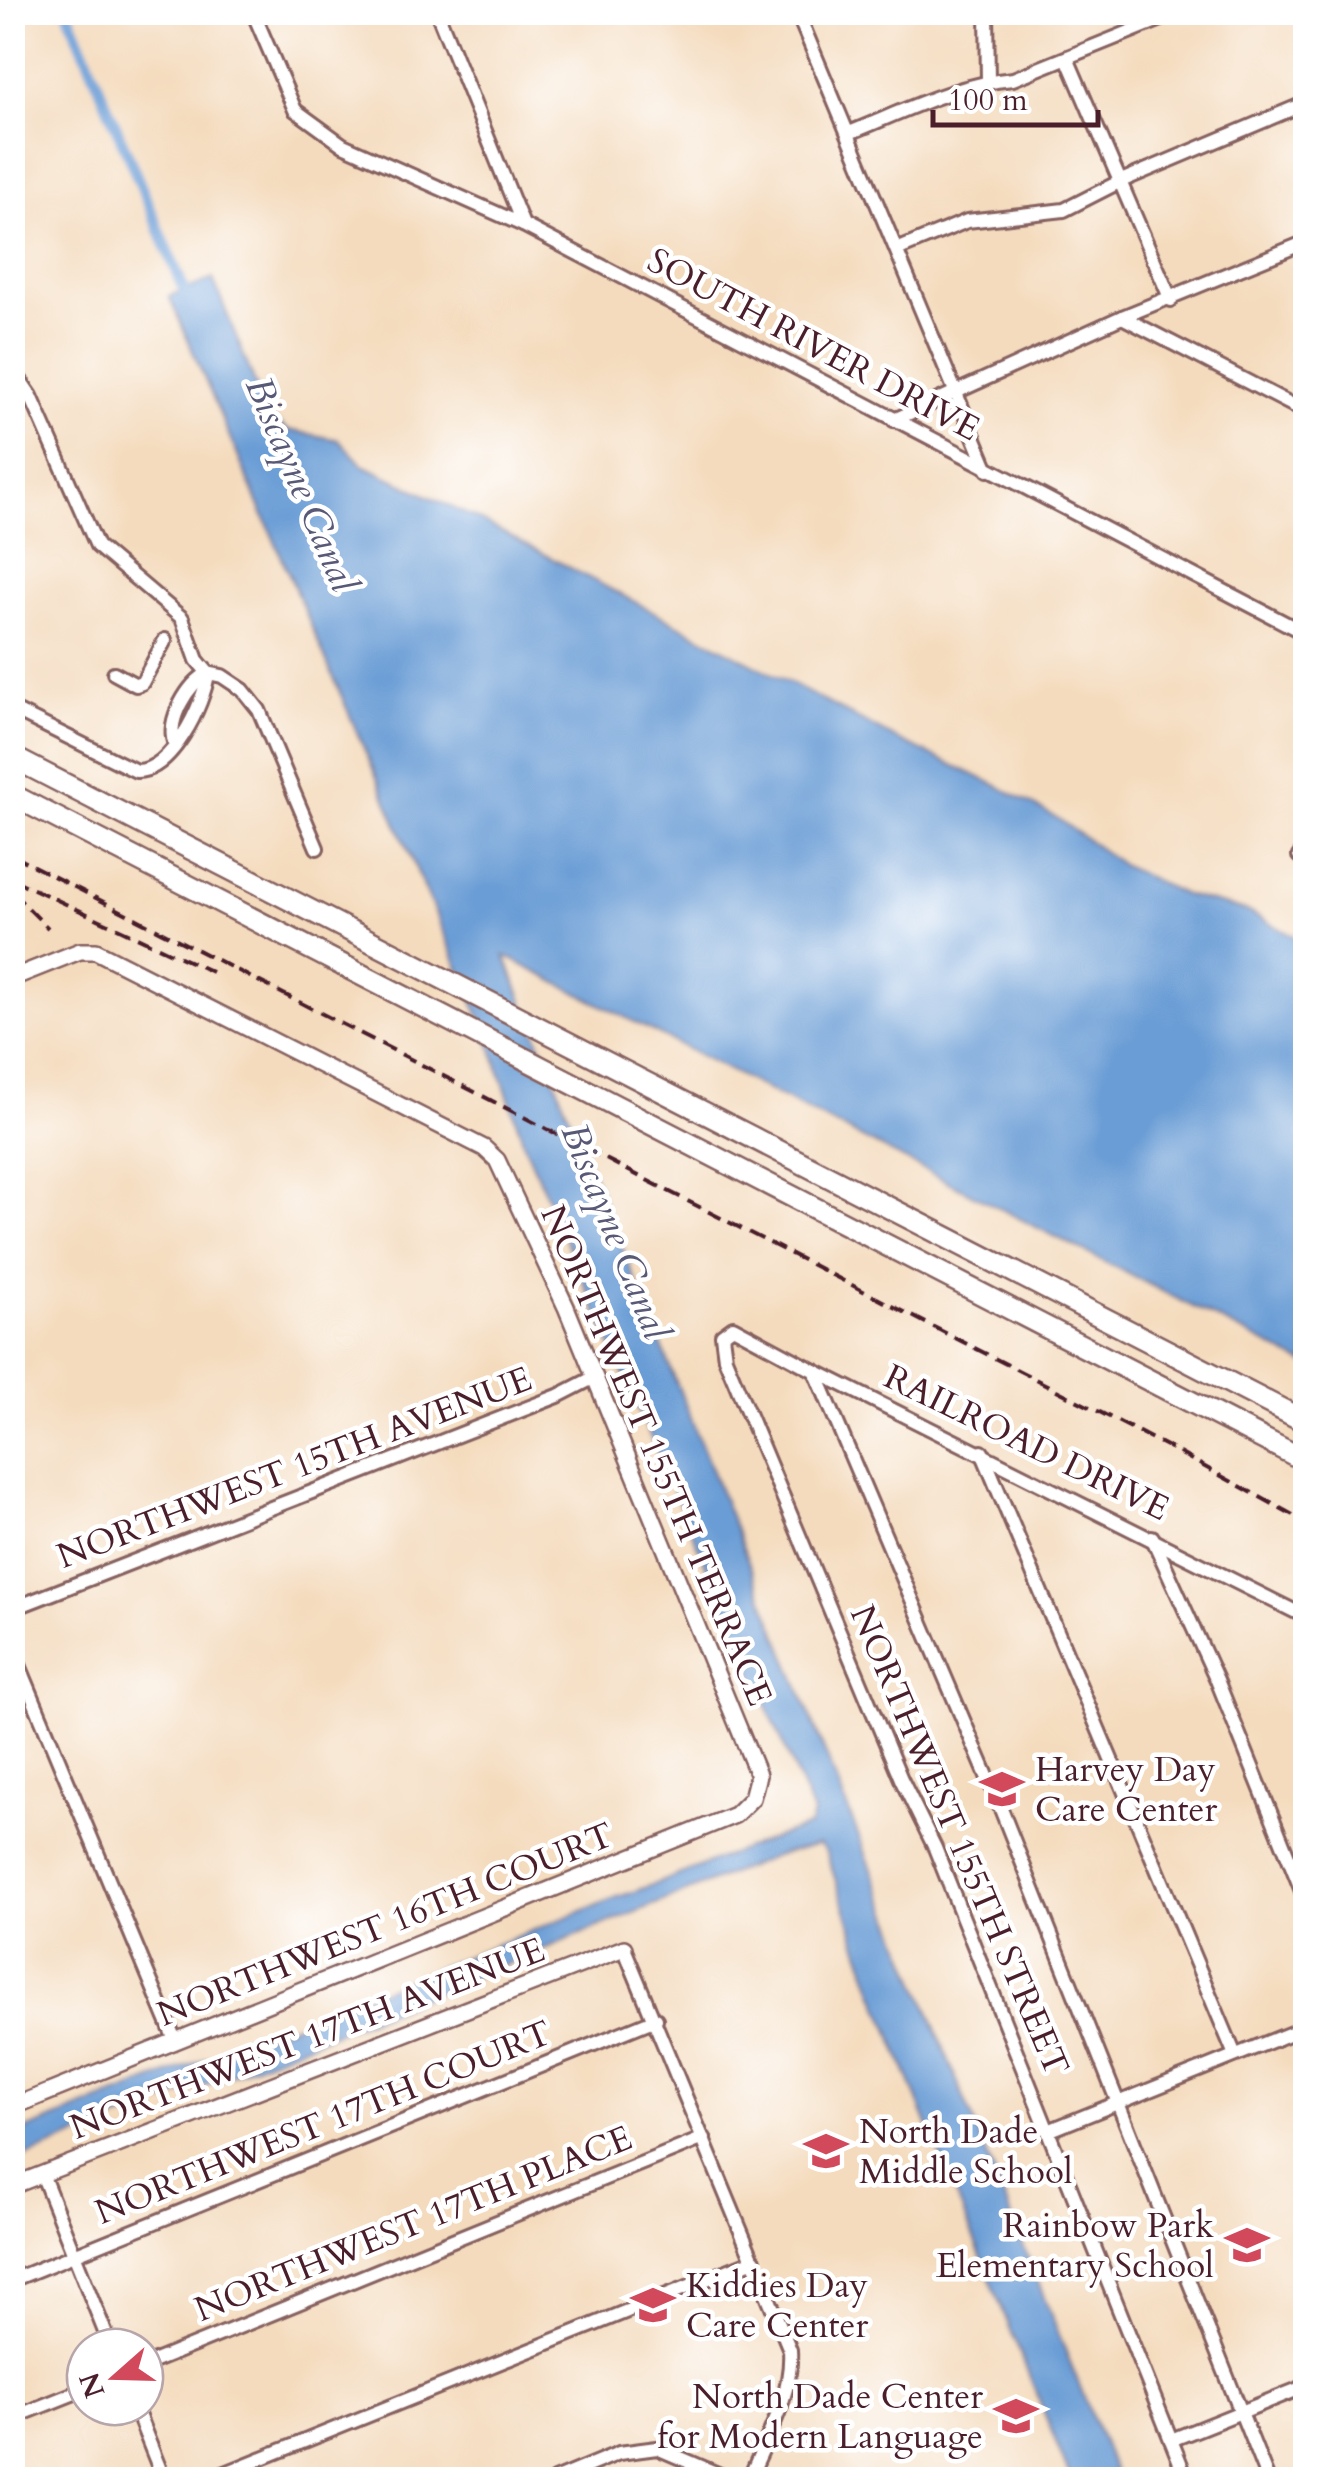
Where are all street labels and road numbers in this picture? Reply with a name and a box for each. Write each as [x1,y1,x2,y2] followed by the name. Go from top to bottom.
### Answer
[639,237,988,453] street label: SOUTH RIVER DRIVE
[529,1198,784,1713] street label: NORTHWEST 155TH TERRACE
[876,1353,1177,1533] street label: RAILROAD DRIVE
[50,1355,538,1581] street label: NORTHWEST 15TH AVENUE
[838,1598,1080,2083] street label: NORTHWEST 155TH STREET
[150,1811,621,2039] street label: NORTHWEST 16TH COURT
[63,1926,551,2152] street label: NORTHWEST 17TH AVENUE
[88,2009,559,2237] street label: NORTHWEST 17TH COURT
[188,2114,639,2334] street label: NORTHWEST 17TH PLACE

